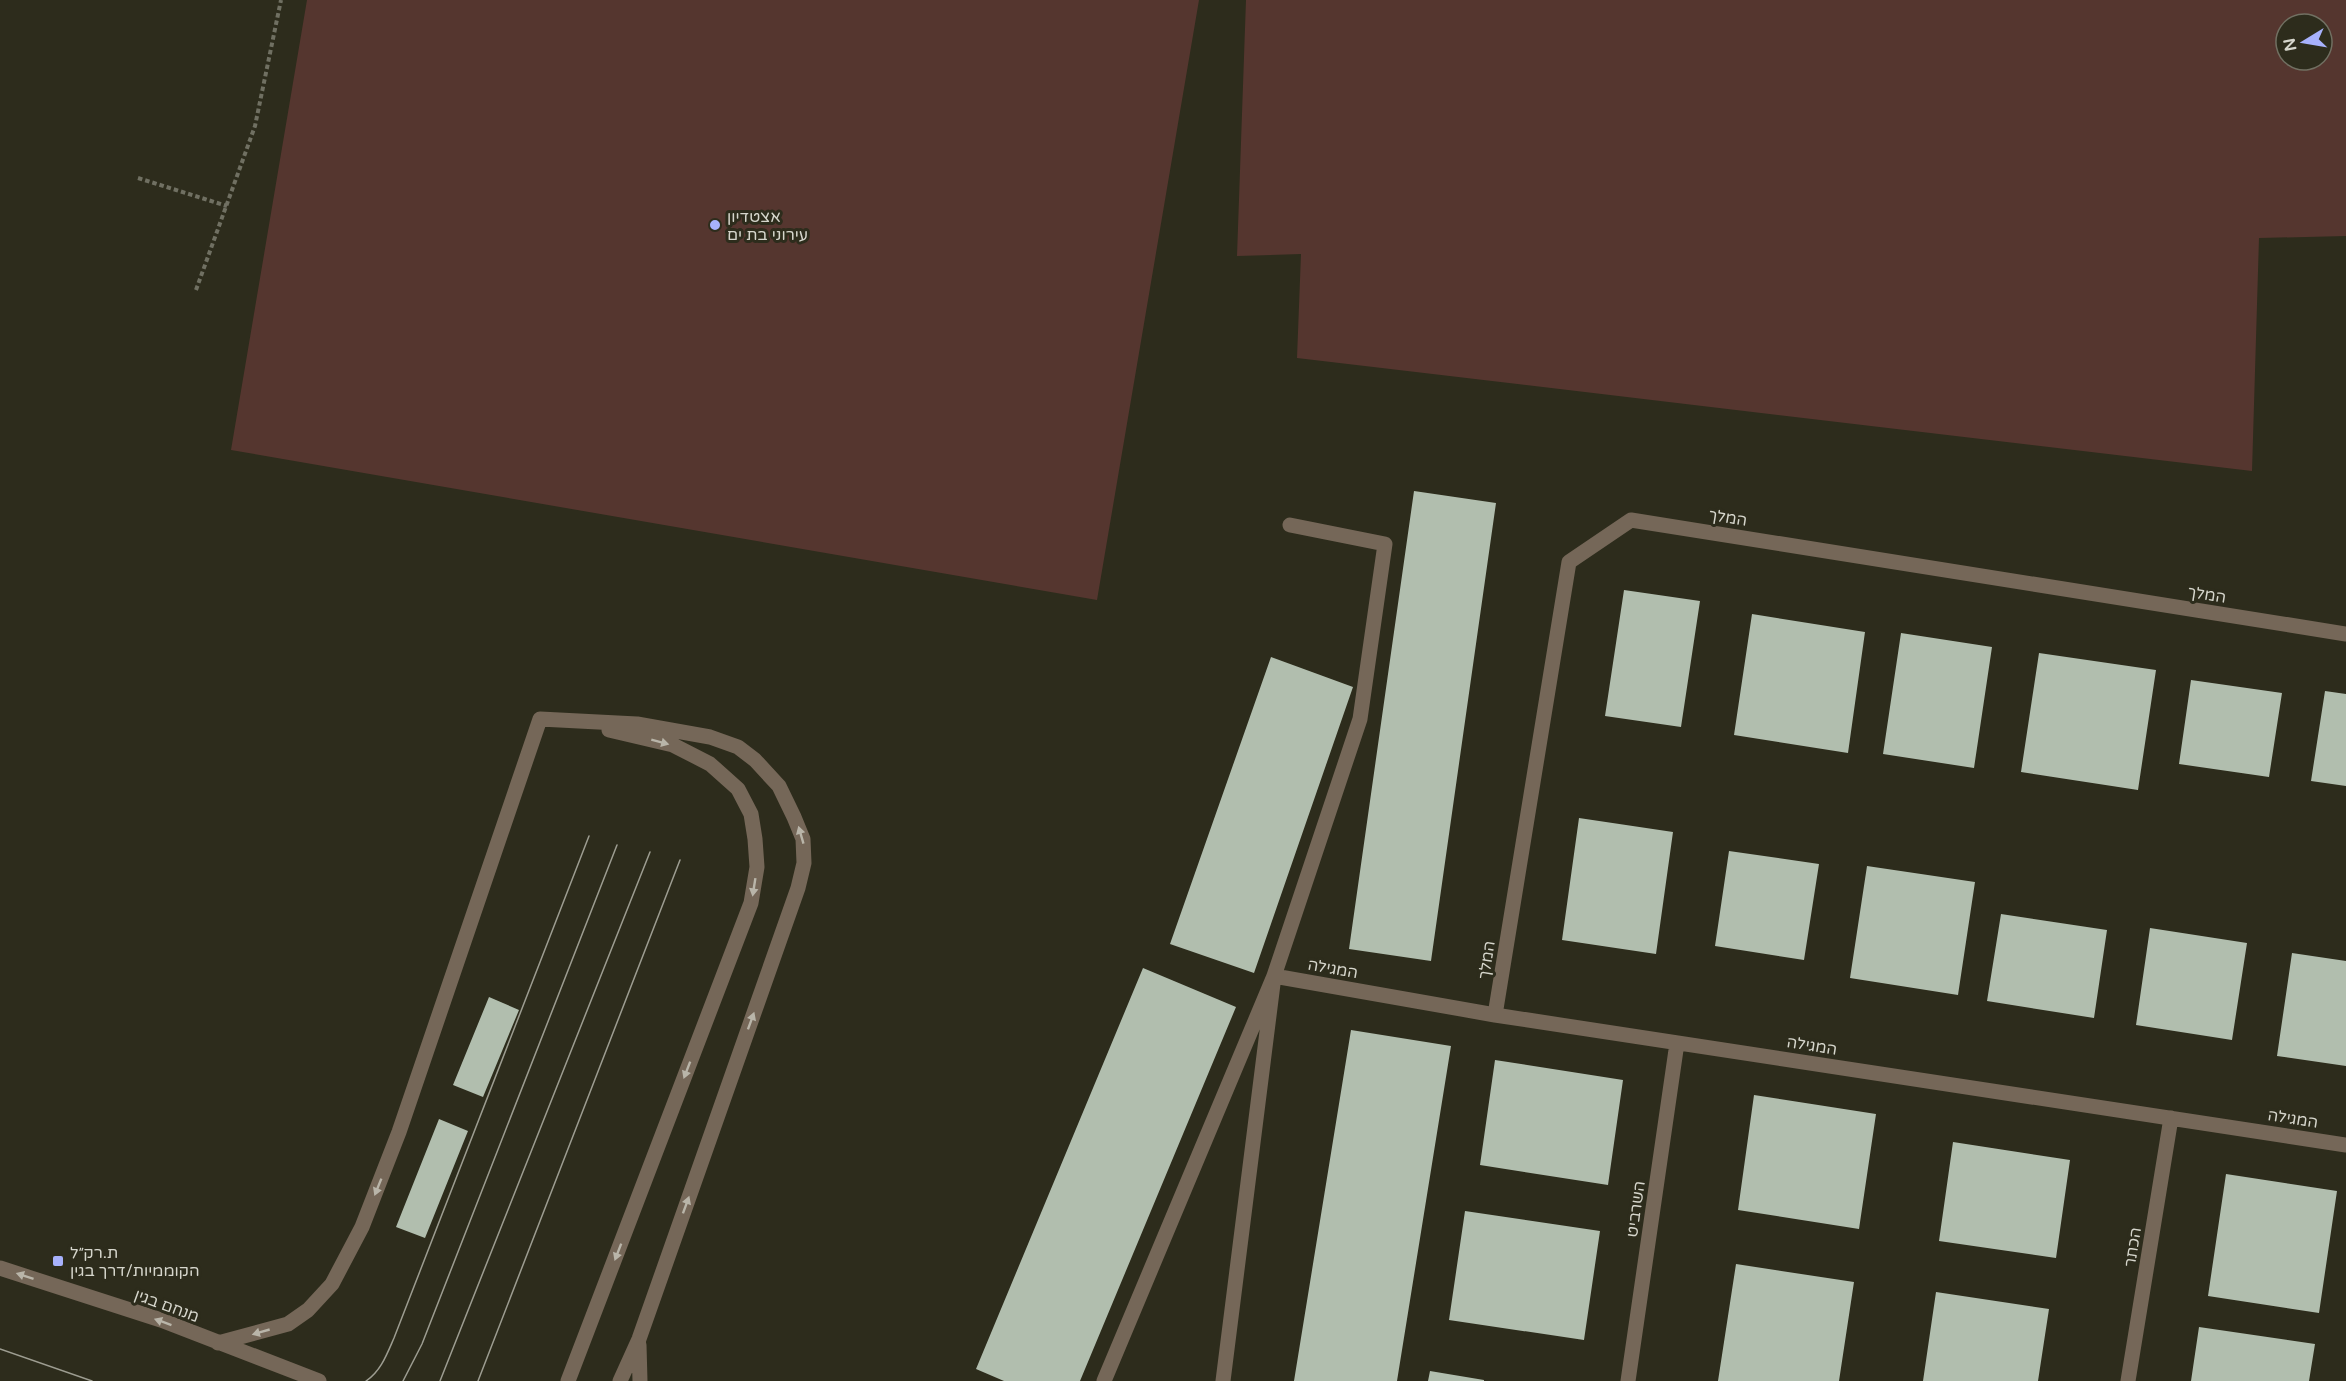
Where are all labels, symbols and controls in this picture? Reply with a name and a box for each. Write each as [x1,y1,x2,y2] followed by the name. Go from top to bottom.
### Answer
[2274,12,2334,72] north arrow
[2279,36,2301,53] text: N
[727,207,808,245] place label: אצטדיון עירוני בת ים
[708,218,722,232] marker: אצטדיון עירוני בת ים
[1707,505,1749,531] street label: המלך
[2186,582,2228,608] street label: המלך
[651,737,669,747] one-way arrow
[795,826,805,844] one-way arrow
[749,878,758,897] one-way arrow
[1474,939,1500,981] street label: המלך
[1306,955,1360,983] street label: המגילה
[747,1012,757,1030] one-way arrow
[1785,1032,1838,1060] street label: המגילה
[682,1061,692,1079] one-way arrow
[2266,1105,2319,1133] street label: המגילה
[373,1178,382,1196] one-way arrow
[1622,1180,1650,1239] street label: השרביט
[682,1196,692,1214] one-way arrow
[2120,1226,2146,1268] street label: הכתר
[70,1243,200,1281] place label: ת.רק״ל הקוממיות/דרך בגין
[612,1244,622,1262] one-way arrow
[51,1254,65,1268] marker: ת.רק״ל הקוממיות/דרך בגין
[16,1271,34,1281] one-way arrow
[132,1285,202,1327] street label: מנחם בגין
[154,1316,172,1326] one-way arrow
[252,1328,270,1337] one-way arrow

